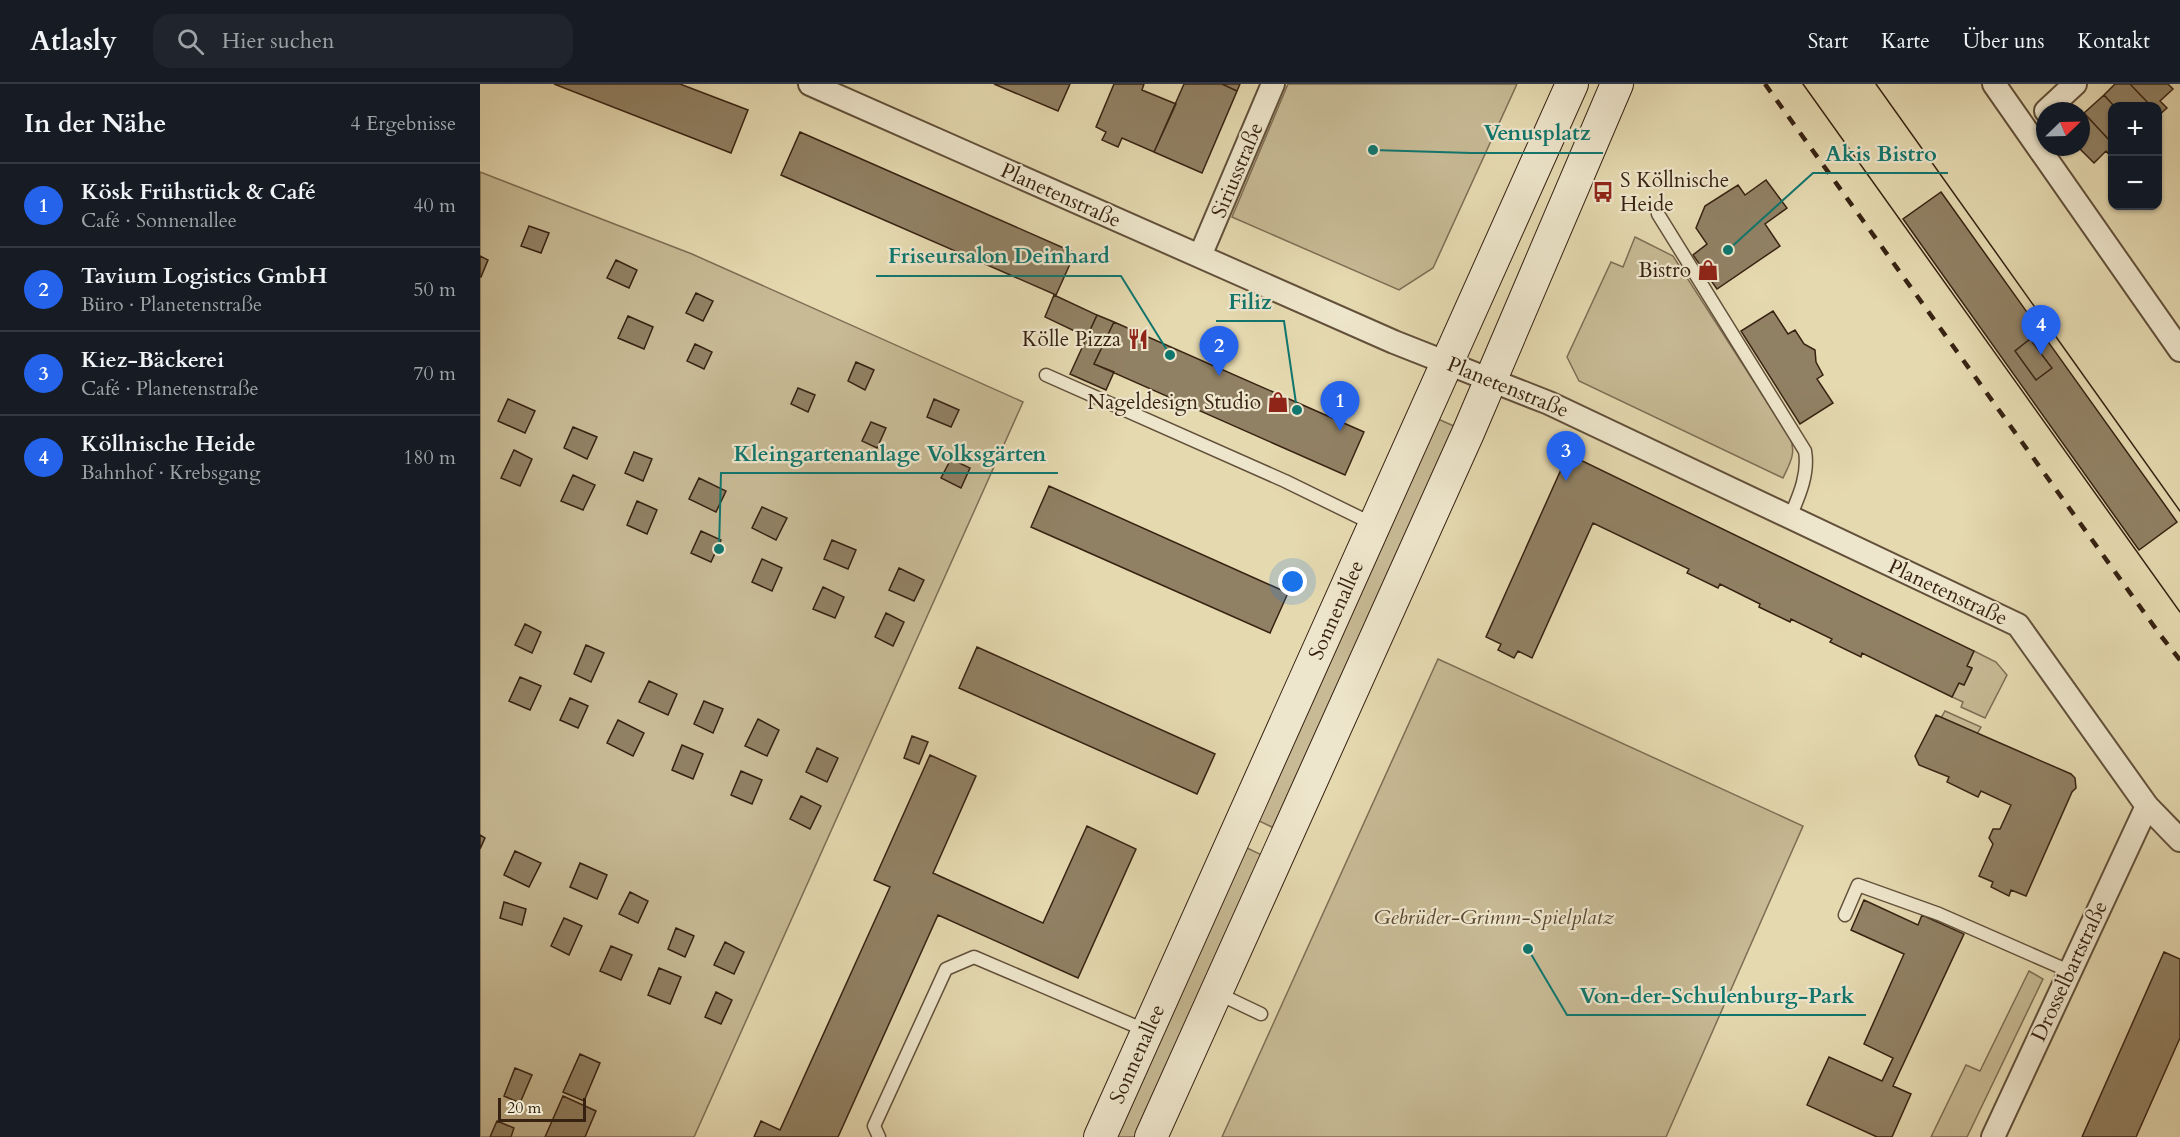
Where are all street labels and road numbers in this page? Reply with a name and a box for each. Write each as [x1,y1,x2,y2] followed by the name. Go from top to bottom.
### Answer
[1204,118,1271,222] street label: Siriusstraße
[996,156,1126,235] street label: Planetenstraße
[1443,350,1573,425] street label: Planetenstraße
[1883,552,2012,633] street label: Planetenstraße
[1302,556,1371,665] street label: Sonnenallee
[2024,896,2115,1046] street label: Drosselbartstraße
[1103,1000,1172,1109] street label: Sonnenallee

